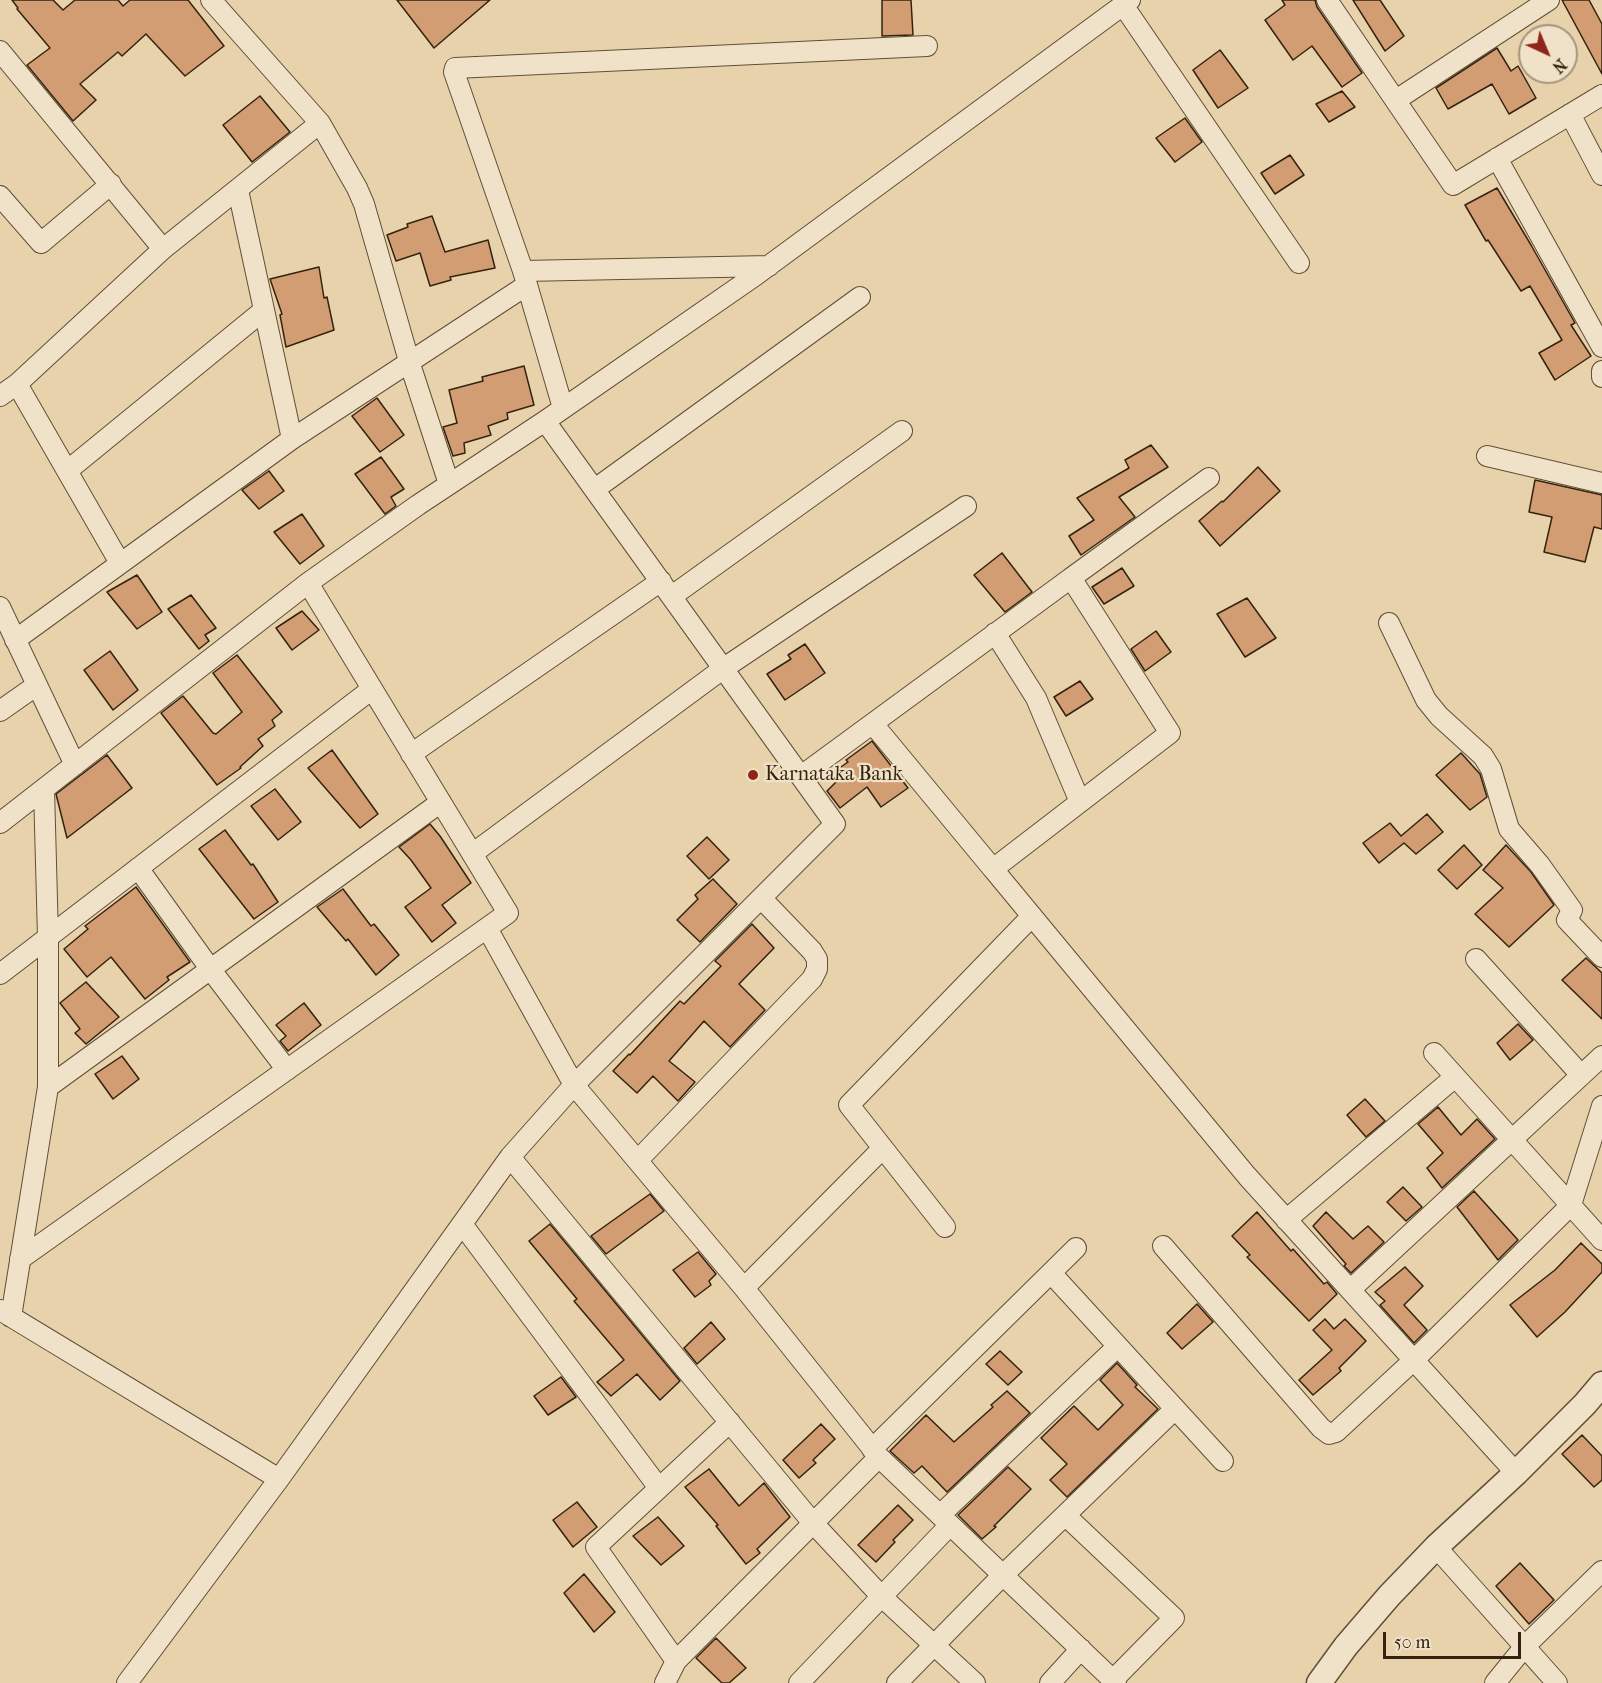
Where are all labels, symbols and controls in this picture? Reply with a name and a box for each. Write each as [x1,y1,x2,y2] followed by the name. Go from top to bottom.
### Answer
[1518,24,1578,84] north arrow
[1549,55,1570,77] text: N
[765,763,903,787] place label: Karnataka Bank
[746,768,760,782] marker: Karnataka Bank
[1386,1620,1524,1658] scale bar
[1394,1632,1430,1653] text: 50 m

